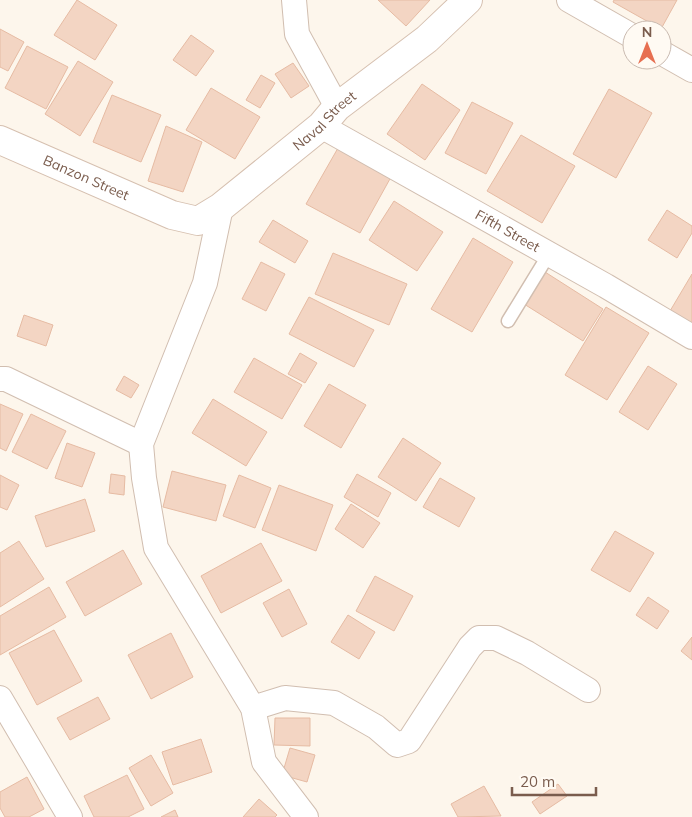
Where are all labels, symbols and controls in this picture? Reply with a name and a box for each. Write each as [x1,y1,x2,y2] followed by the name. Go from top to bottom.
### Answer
[622,20,672,70] north arrow
[642,23,652,41] text: N
[289,87,360,154] street label: Naval Street
[40,151,132,204] street label: Banzon Street
[472,205,543,256] street label: Fifth Street
[512,764,596,796] scale bar
[520,772,555,791] text: 20 m

